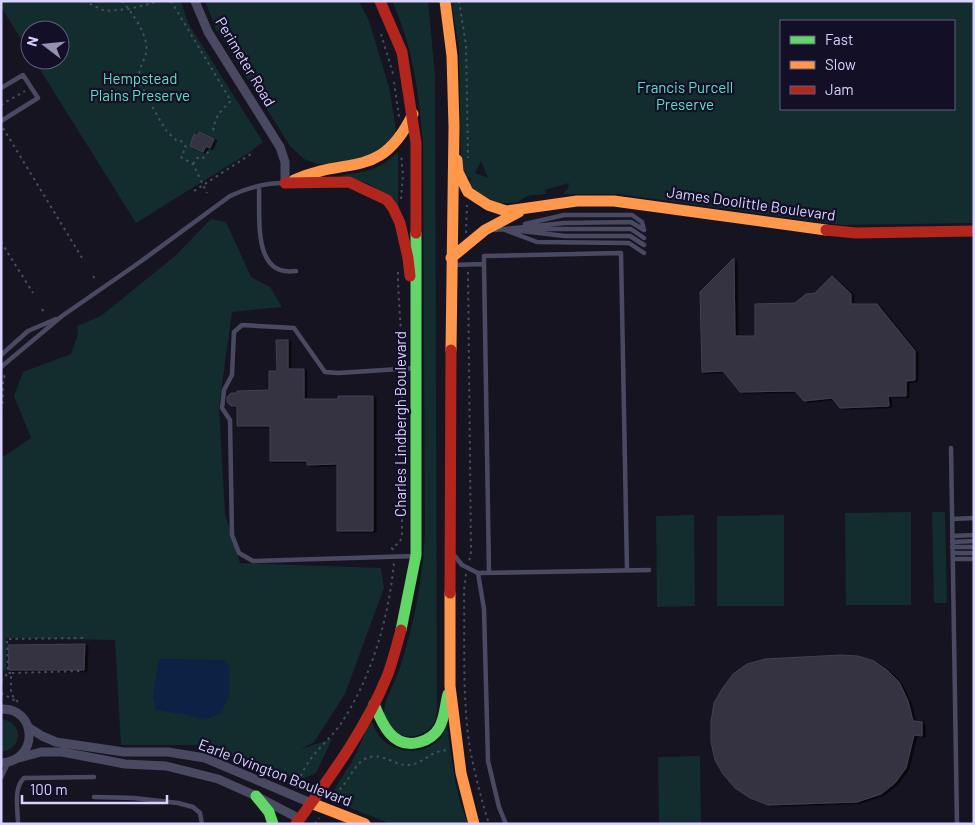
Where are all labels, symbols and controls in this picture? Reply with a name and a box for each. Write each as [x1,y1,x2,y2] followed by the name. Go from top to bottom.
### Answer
[212,14,280,109] street label: Perimeter Road
[20,20,70,70] north arrow
[780,20,955,110] legend
[825,30,853,48] text: Fast
[23,34,41,48] text: N
[825,55,856,73] text: Slow
[90,69,190,104] park label: Hempstead Plains Preserve
[637,78,733,113] park label: Francis Purcell Preserve
[825,80,854,98] text: Jam
[666,182,837,224] street label: James Doolittle Boulevard
[391,331,409,517] street label: Charles Lindbergh Boulevard
[196,735,354,810] street label: Earle Ovington Boulevard
[22,772,168,804] scale bar
[30,780,68,798] text: 100 m

